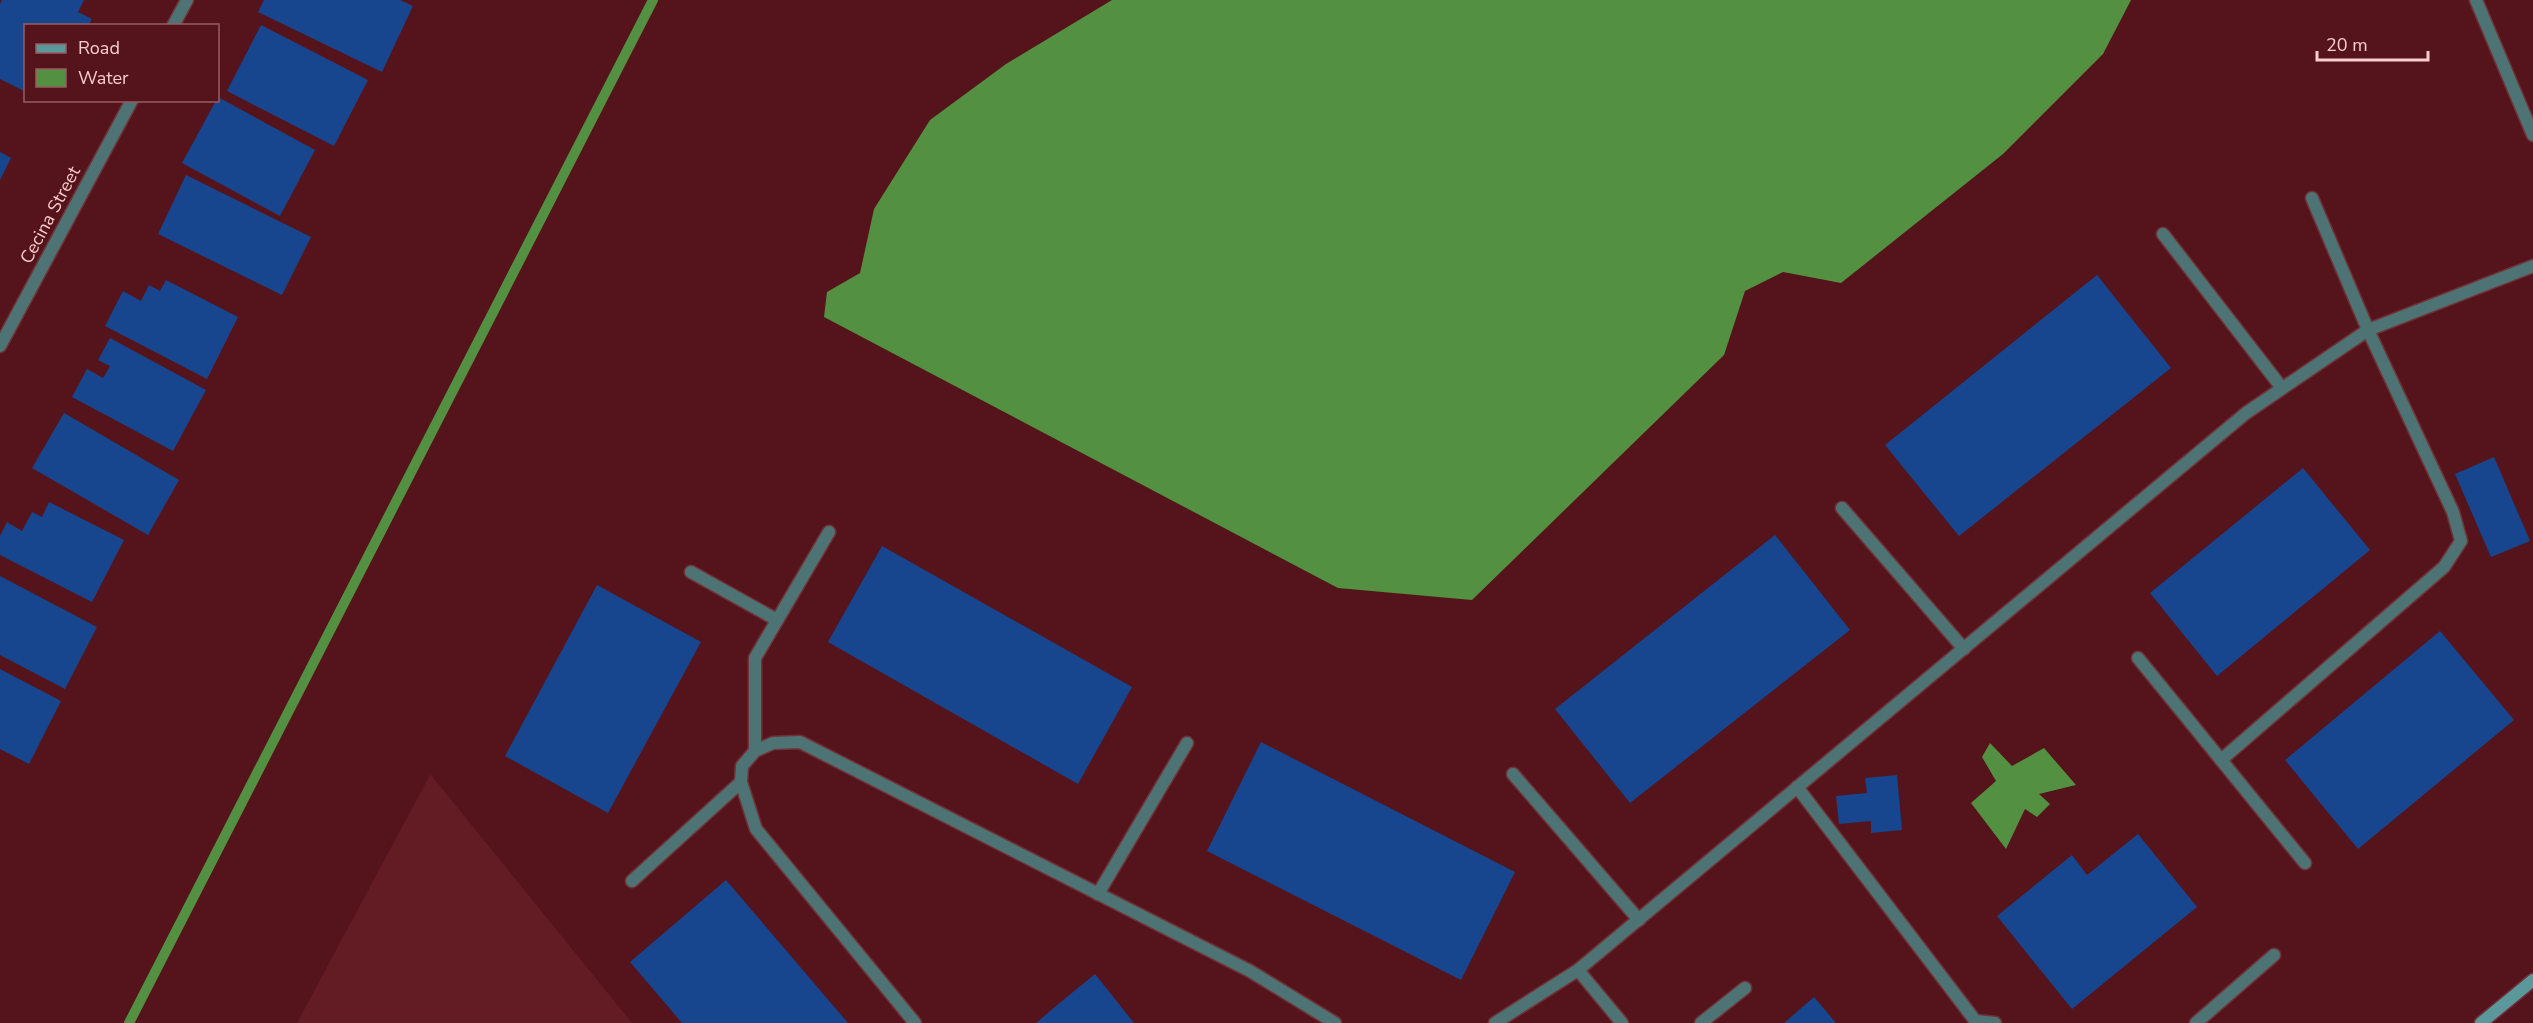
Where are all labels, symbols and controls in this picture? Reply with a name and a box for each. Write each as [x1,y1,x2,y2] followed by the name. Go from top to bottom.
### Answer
[24,24,219,102] legend
[2317,24,2428,62] scale bar
[2326,33,2368,57] text: 20 m
[78,36,120,60] text: Road
[78,66,129,90] text: Water
[14,161,86,268] street label: Cecina Street

